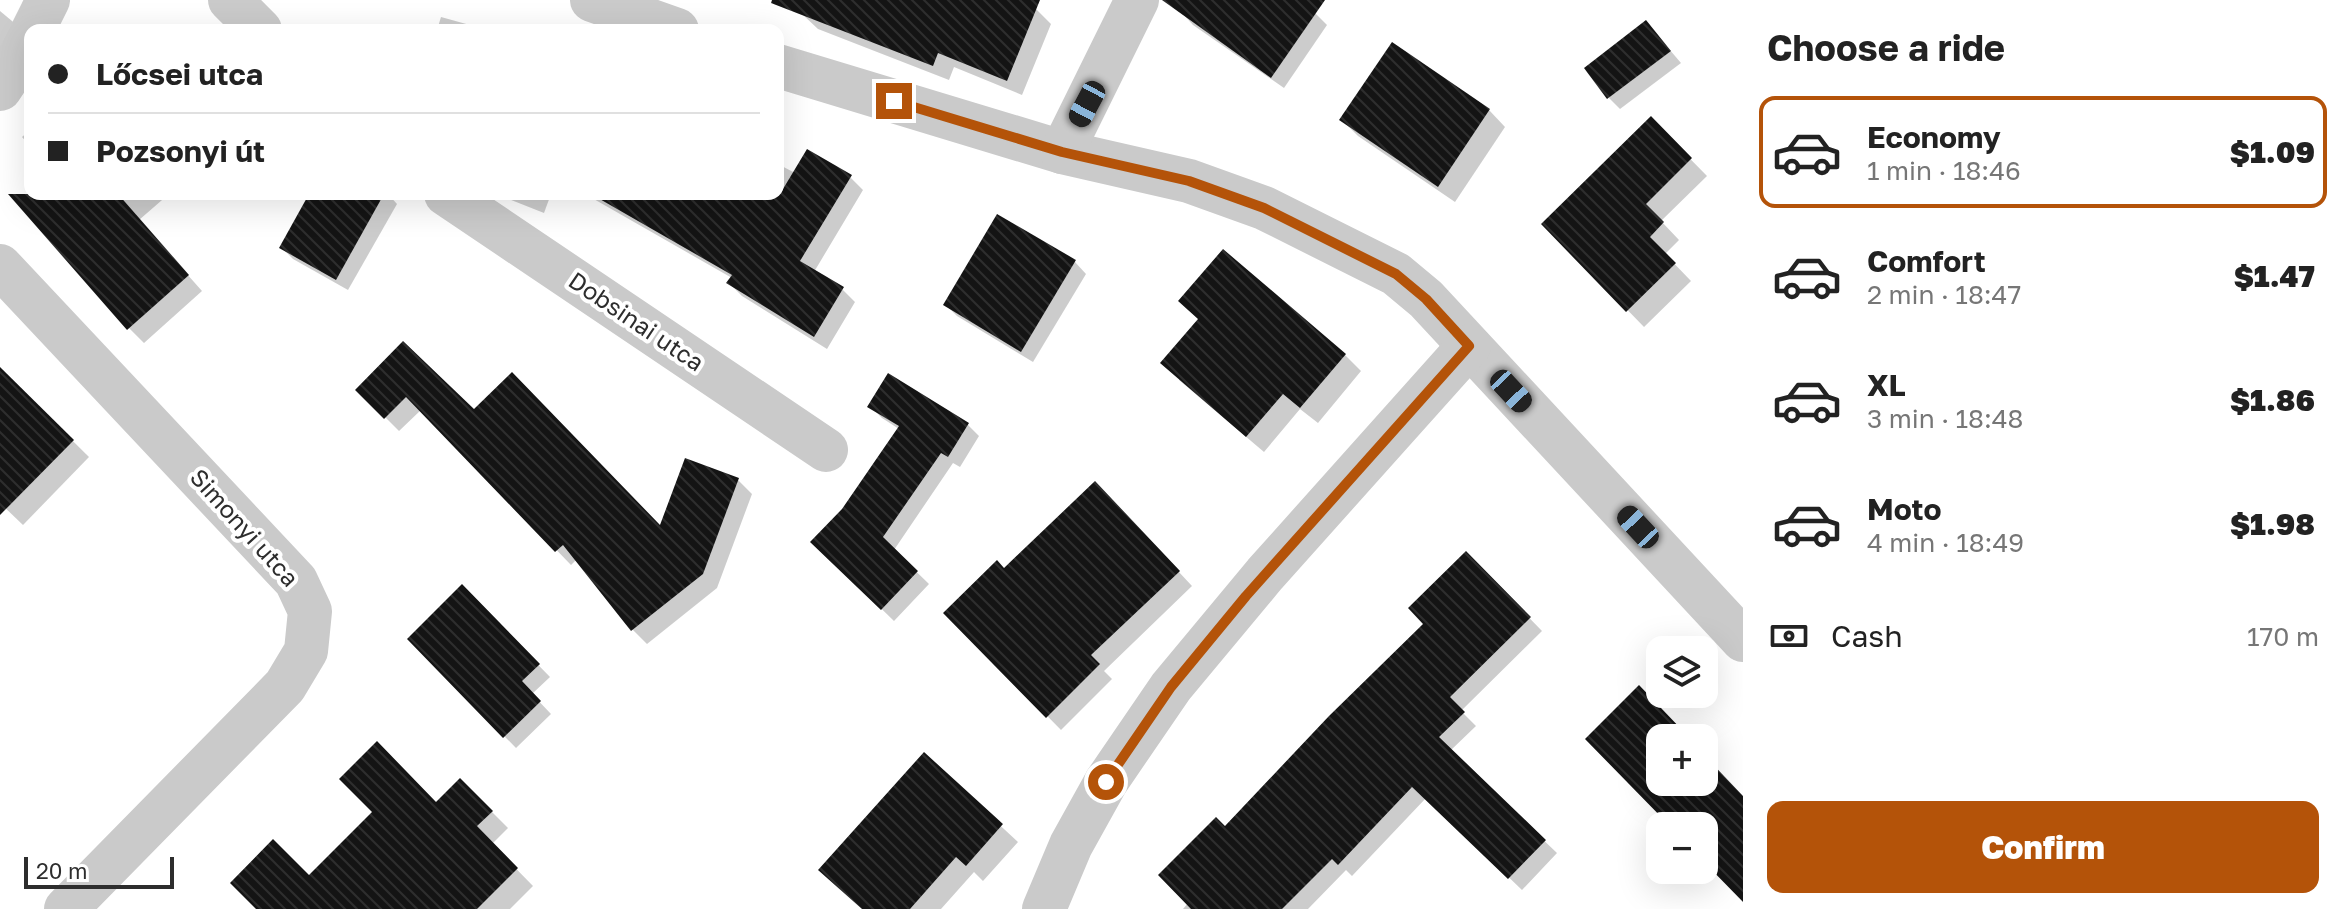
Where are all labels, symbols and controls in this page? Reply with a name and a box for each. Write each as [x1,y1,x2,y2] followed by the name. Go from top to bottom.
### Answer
[1767,26,2005,69] text: Choose a ride
[96,56,263,92] text: Lőcsei utca
[1065,77,1109,131] car
[876,83,912,119] route end
[1771,116,1843,188] icon: car
[1867,119,2001,155] text: Economy
[96,133,265,169] text: Pozsonyi út
[2230,134,2315,170] text: $1.09
[1867,155,2021,186] text: 1 min · 18:46
[1771,240,1843,312] icon: car
[1867,243,1986,279] text: Comfort
[2234,258,2315,294] text: $1.47
[564,265,710,377] street label: Dobsinai utca
[1867,279,2021,310] text: 2 min · 18:47
[1771,364,1843,436] icon: car
[1486,365,1536,417] car
[1867,367,1906,403] text: XL
[2230,382,2315,418] text: $1.86
[1867,403,2023,434] text: 3 min · 18:48
[185,462,306,592] street label: Simonyi utca
[1771,488,1843,560] icon: car
[1867,491,1942,527] text: Moto
[1613,501,1663,553] car
[2230,506,2315,542] text: $1.98
[1867,527,2024,558] text: 4 min · 18:49
[1767,614,1811,658] icon: cash
[1831,618,1903,654] text: Cash
[2247,621,2319,652] text: 170 m
[1646,636,1718,884] map controls
[1646,636,1718,708] button: layers
[1646,724,1718,796] button: +
[1088,764,1124,800] route start
[1767,801,2319,893] button: Confirm
[1646,812,1718,884] button: −
[24,853,174,889] scale bar
[36,857,87,884] text: 20 m

